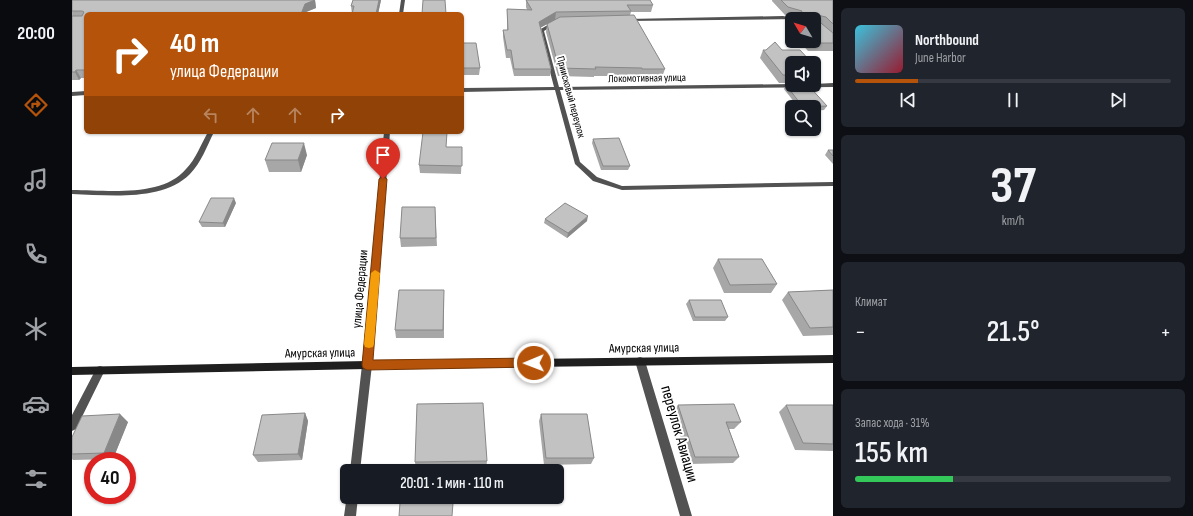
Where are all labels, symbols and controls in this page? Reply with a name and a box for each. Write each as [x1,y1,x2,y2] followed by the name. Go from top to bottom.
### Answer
[785,12,821,48] north arrow
[785,12,821,136] map controls
[17,23,55,44] text: 20:00
[170,27,219,60] text: 40 m
[104,28,156,80] icon: right
[915,31,979,50] text: Northbound
[915,50,966,66] text: June Harbor
[554,55,588,140] street label: Приисковый переулок
[785,56,821,92] button: sound
[170,61,279,82] text: улица Федерации
[608,71,686,85] street label: Локомотивная улица
[897,89,919,111] icon: previous
[1002,89,1024,111] icon: pause
[1107,89,1129,111] icon: next
[22,91,50,119] icon: directions
[785,100,821,136] button: search
[200,104,222,126] icon: left
[242,104,264,126] icon: ahead
[284,104,306,126] icon: ahead
[326,104,348,126] icon: right
[366,138,400,179] pin
[372,144,394,166] icon: arrive
[990,155,1036,218] text: 37
[22,166,50,194] icon: music
[1002,213,1024,229] text: km/h
[22,240,50,268] icon: phone
[349,249,371,329] street label: улица Федерации
[855,294,887,310] text: Климат
[986,314,1040,350] text: 21.5°
[22,315,50,343] icon: climate
[855,319,866,346] text: −
[1160,319,1171,346] text: +
[608,339,679,357] street label: Амурская улица
[513,342,555,384] position arrow
[284,344,355,362] street label: Амурская улица
[656,383,702,485] street label: переулок Авиации
[22,390,50,418] icon: car
[855,415,930,431] text: Запас хода · 31%
[855,435,928,471] text: 155 km
[84,452,136,504] speed limit sign: 40
[22,465,50,493] icon: filters
[400,474,504,493] text: 20:01 · 1 мин · 110 m

